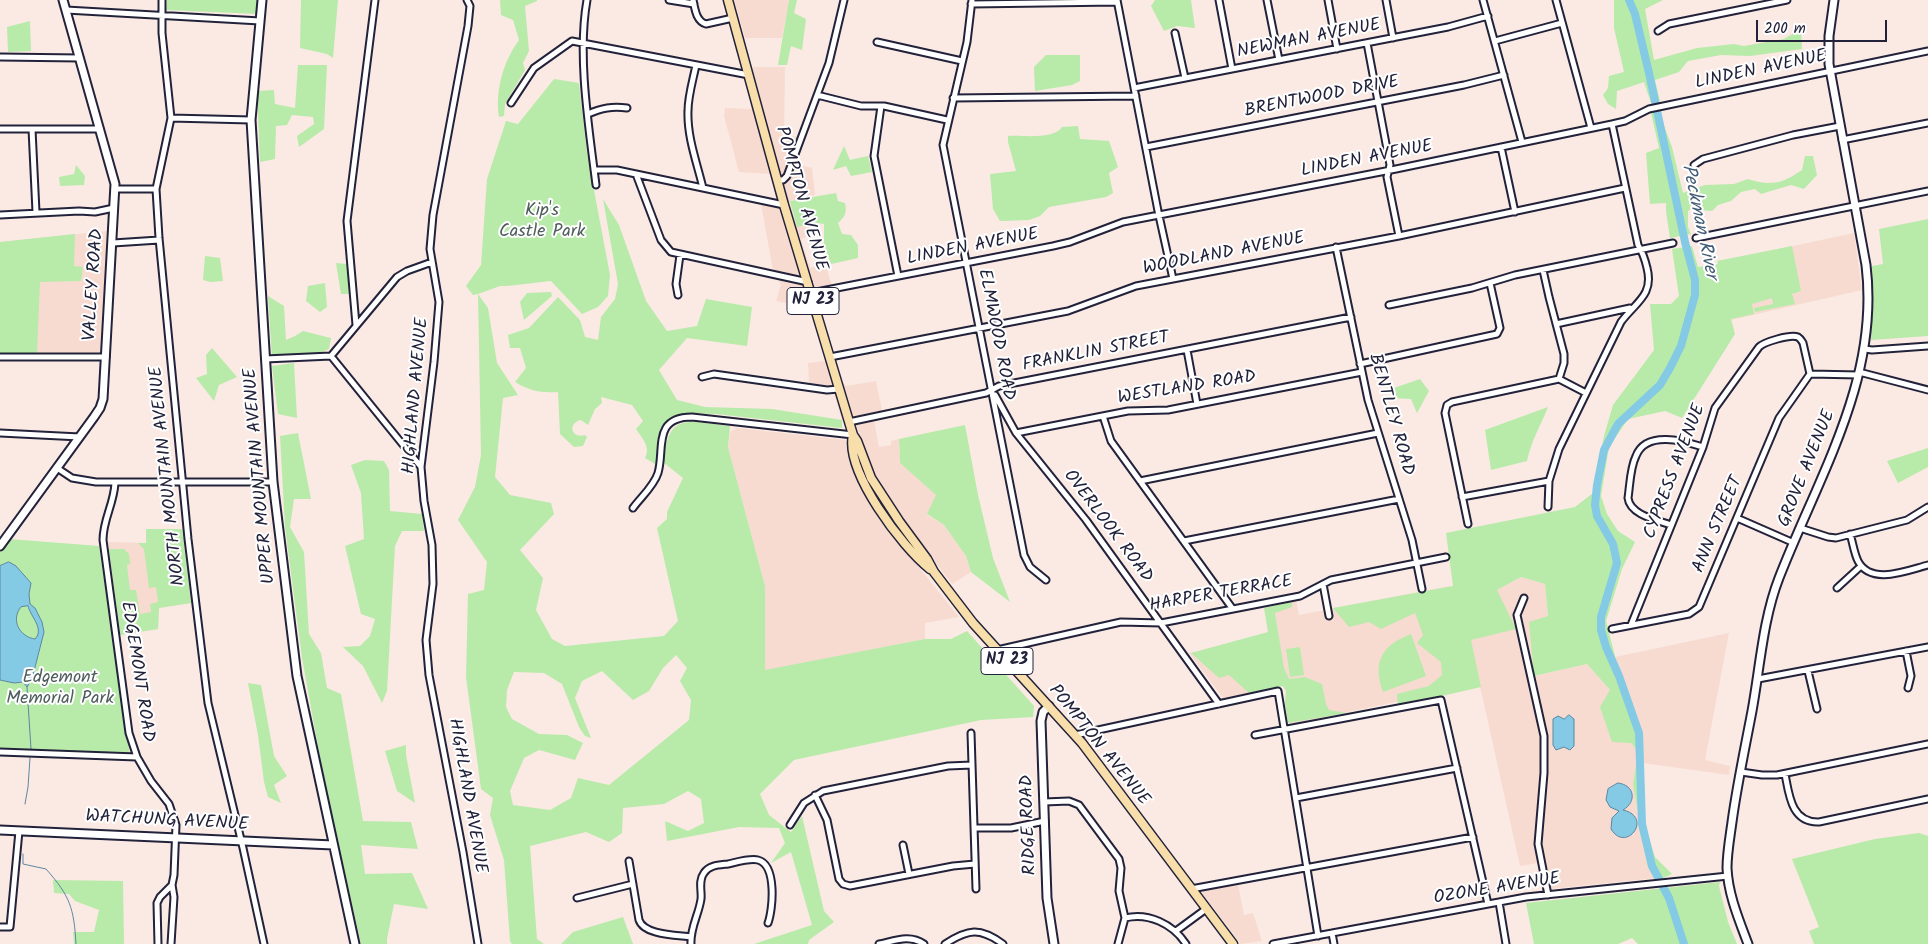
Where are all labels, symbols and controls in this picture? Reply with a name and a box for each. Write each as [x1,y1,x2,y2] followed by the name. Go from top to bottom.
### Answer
[1758,10,1889,42] scale bar
[1235,15,1383,65] street label: NEWMAN AVENUE
[1764,17,1806,41] text: 200 m
[1693,47,1829,95] street label: LINDEN AVENUE
[1243,72,1401,124] street label: BRENTWOOD DRIVE
[769,124,831,274] street label: POMPTON AVENUE
[1299,137,1435,183] street label: LINDEN AVENUE
[1675,163,1721,281] water label: Peckman River
[499,201,585,243] park label: Kip's Castle Park
[905,225,1041,271] street label: LINDEN AVENUE
[80,228,110,342] street label: VALLEY ROAD
[1141,229,1307,281] street label: WOODLAND AVENUE
[972,267,1018,403] street label: ELMWOOD ROAD
[787,288,839,314] road number: NJ 23
[399,317,435,475] street label: HIGHLAND AVENUE
[1021,328,1171,378] street label: FRANKLIN STREET
[1362,352,1418,478] street label: BENTLEY ROAD
[147,365,191,587] street label: NORTH MOUNTAIN AVENUE
[241,367,281,585] street label: UPPER MOUNTAIN AVENUE
[1116,367,1258,411] street label: WESTLAND ROAD
[1640,401,1712,543] street label: CYPRESS AVENUE
[1775,407,1841,531] street label: GROVE AVENUE
[1058,466,1156,588] street label: OVERLOOK ROAD
[1689,473,1749,577] street label: ANN STREET
[1148,572,1294,618] street label: HARPER TERRACE
[114,600,158,744] street label: EDGEMONT ROAD
[981,648,1033,674] road number: NJ 23
[6,668,114,711] park label: Edgemont Memorial Park
[1043,681,1153,811] street label: POMPTON AVENUE
[442,717,490,875] street label: HIGHLAND AVENUE
[1017,774,1043,876] street label: RIDGE ROAD
[85,807,249,837] street label: WATCHUNG AVENUE
[1432,869,1562,911] street label: OZONE AVENUE

